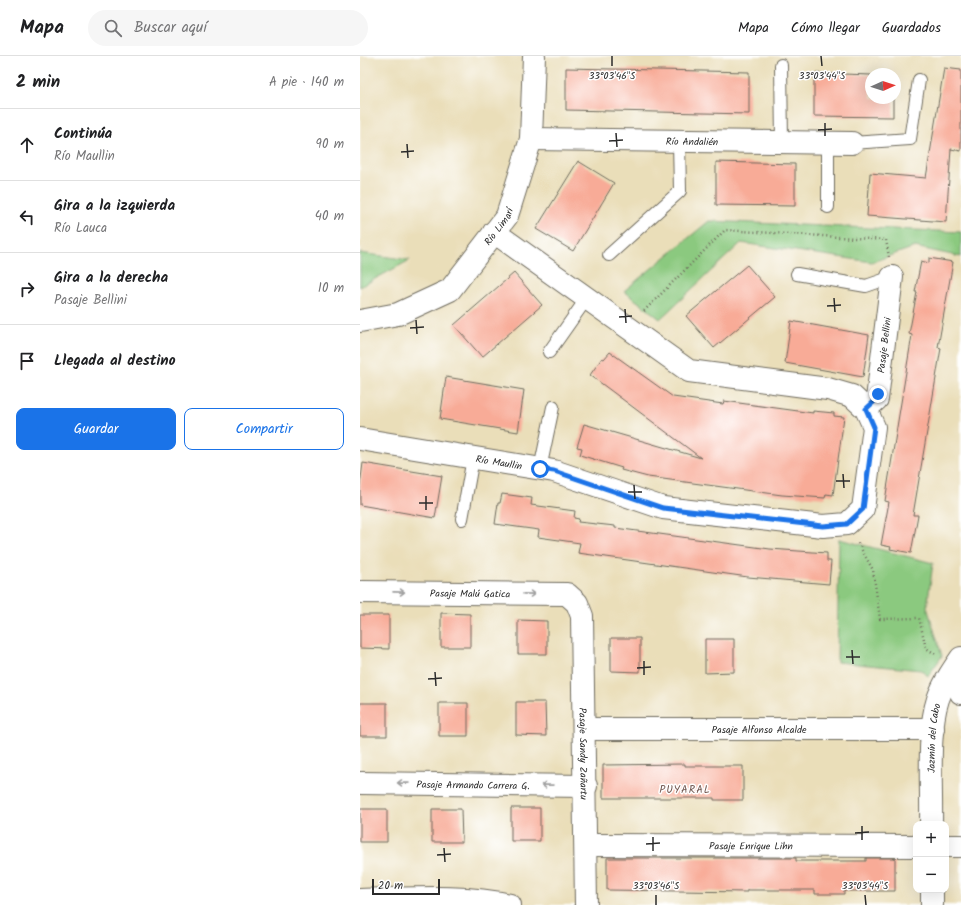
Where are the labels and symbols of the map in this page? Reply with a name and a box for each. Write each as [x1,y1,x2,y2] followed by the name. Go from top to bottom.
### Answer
[589,68,636,84] text: 33°03'46"S
[799,68,846,84] text: 33°03'44"S
[865,68,901,104] north arrow
[666,134,718,150] street label: Río Andalién
[480,205,519,249] street label: Río Limarí
[873,316,896,374] street label: Pasaje Bellini
[869,385,887,403] route end
[475,451,523,475] street label: Río Maullin
[531,460,549,478] route start
[430,586,510,602] street label: Pasaje Malú Gatica
[392,588,405,596] one-way arrow
[522,590,535,598] one-way arrow
[924,701,946,773] street label: Jazmín del Cabo
[574,707,592,800] street label: Pasaje Sandy Zañartu
[712,722,807,738] street label: Pasaje Alfonso Alcalde
[416,777,530,794] street label: Pasaje Armando Carrera G.
[397,779,410,787] one-way arrow
[541,781,554,789] one-way arrow
[659,781,711,799] district label: PUYARAL
[709,838,793,855] street label: Pasaje Enrique Lihn
[372,877,440,896] scale bar
[633,878,680,894] text: 33°03'46"S
[842,878,889,894] text: 33°03'44"S

